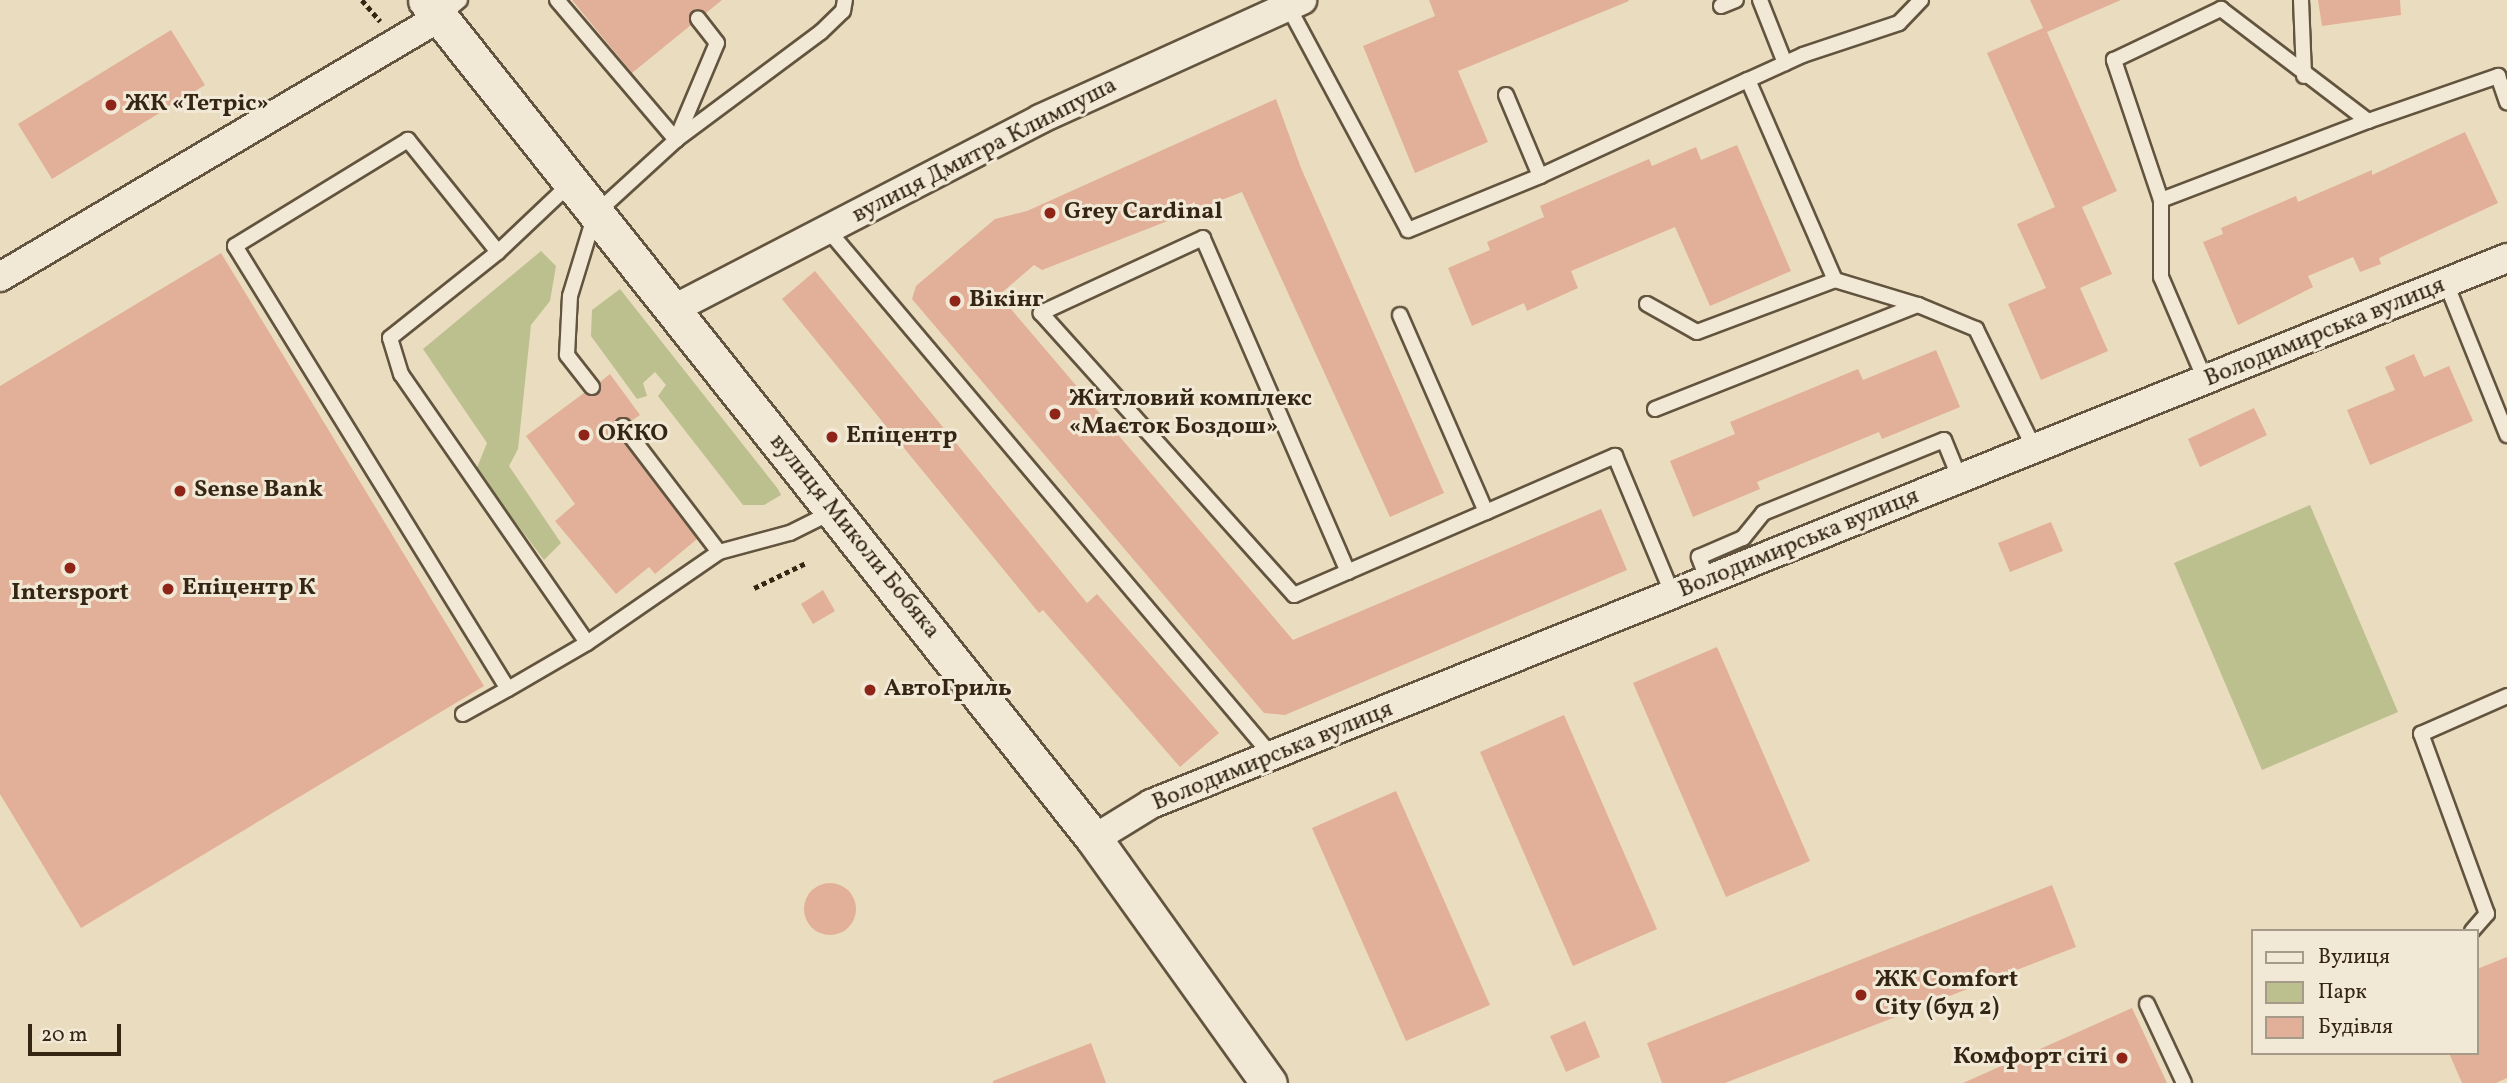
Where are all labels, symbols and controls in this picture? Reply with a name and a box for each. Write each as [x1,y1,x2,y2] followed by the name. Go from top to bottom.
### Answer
[848,72,1122,230] street label: вулиця Дмитра Климпуша
[125,91,269,119] place label: ЖК «Тетріс»
[103,97,119,113] marker: ЖК «Тетріс»
[1064,199,1223,227] place label: Grey Cardinal
[1042,205,1058,221] marker: Grey Cardinal
[2200,271,2450,395] street label: Володимирська вулиця
[969,287,1044,315] place label: Вікінг
[947,293,963,309] marker: Вікінг
[1069,386,1312,442] place label: Житловий комплекс «Маєток Боздош»
[1047,406,1063,422] marker: Житловий комплекс «Маєток Боздош»
[598,421,668,449] place label: ОККО
[846,423,957,451] place label: Епіцентр
[576,427,592,443] marker: ОККО
[762,429,946,645] street label: вулиця Миколи Бобяка
[824,429,840,445] marker: Епіцентр
[194,477,323,505] place label: Sense Bank
[1674,482,1924,606] street label: Володимирська вулиця
[172,483,188,499] marker: Sense Bank
[62,560,78,576] marker: Intersport
[182,575,316,603] place label: Епіцентр К
[11,580,129,608] place label: Intersport
[160,581,176,597] marker: Епіцентр К
[884,676,1012,704] place label: АвтоГриль
[862,682,878,698] marker: АвтоГриль
[1148,695,1398,819] street label: Володимирська вулиця
[2252,929,2479,1055] legend
[2318,943,2390,972] text: Вулиця
[1875,967,2018,1023] place label: ЖК Comfort City (буд 2)
[2318,978,2367,1007] text: Парк
[1853,987,1869,1003] marker: ЖК Comfort City (буд 2)
[32,1010,124,1054] scale bar
[2318,1013,2393,1042] text: Будівля
[41,1021,87,1050] text: 20 m
[1953,1044,2108,1072] place label: Комфорт сіті
[2114,1050,2130,1066] marker: Комфорт сіті

